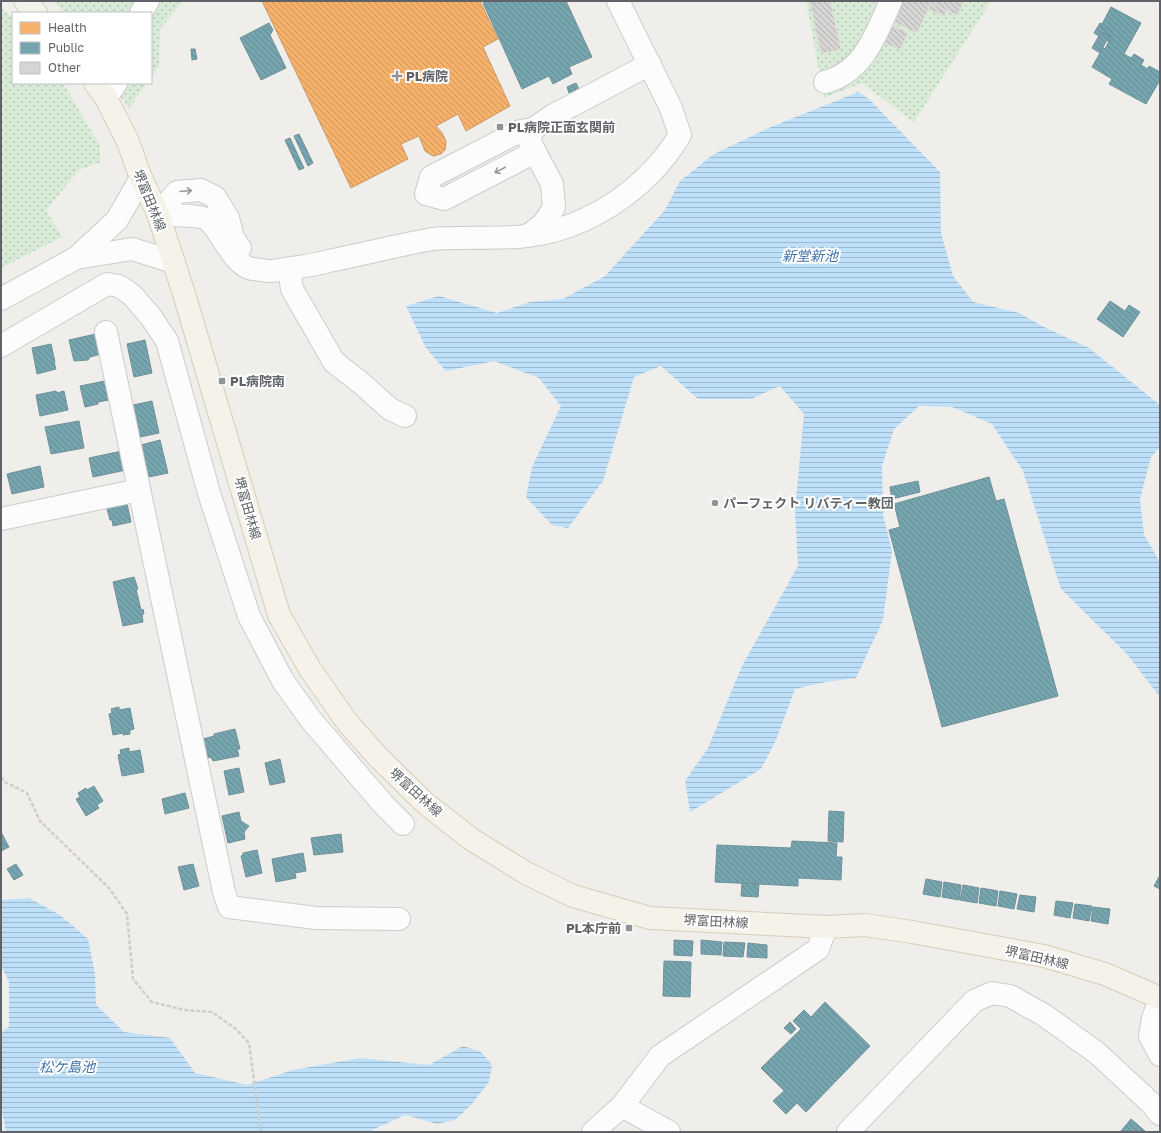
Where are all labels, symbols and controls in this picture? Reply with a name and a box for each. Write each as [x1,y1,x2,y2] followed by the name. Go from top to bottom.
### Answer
[12,12,152,84] legend
[48,20,87,35] text: Health
[48,40,85,55] text: Public
[48,60,81,75] text: Other
[406,68,448,84] place label: PL病院
[391,70,403,82] marker: PL病院
[508,119,615,135] place label: PL病院正面玄関前
[495,122,505,132] marker: PL病院正面玄関前
[494,166,506,174] one-way arrow
[130,167,170,233] street label: 堺富田林線
[179,187,192,195] one-way arrow
[782,247,840,264] water label: 新堂新池
[230,373,285,389] place label: PL病院南
[217,376,227,386] marker: PL病院南
[231,475,265,541] street label: 堺富田林線
[723,495,894,511] place label: パーフェクト リバティー教団
[710,498,720,508] marker: パーフェクト リバティー教団
[386,764,446,820] street label: 堺富田林線
[683,911,749,931] street label: 堺富田林線
[566,920,621,936] place label: PL本庁前
[624,923,634,933] marker: PL本庁前
[1004,942,1070,972] street label: 堺富田林線
[39,1058,97,1075] water label: 松ケ島池

